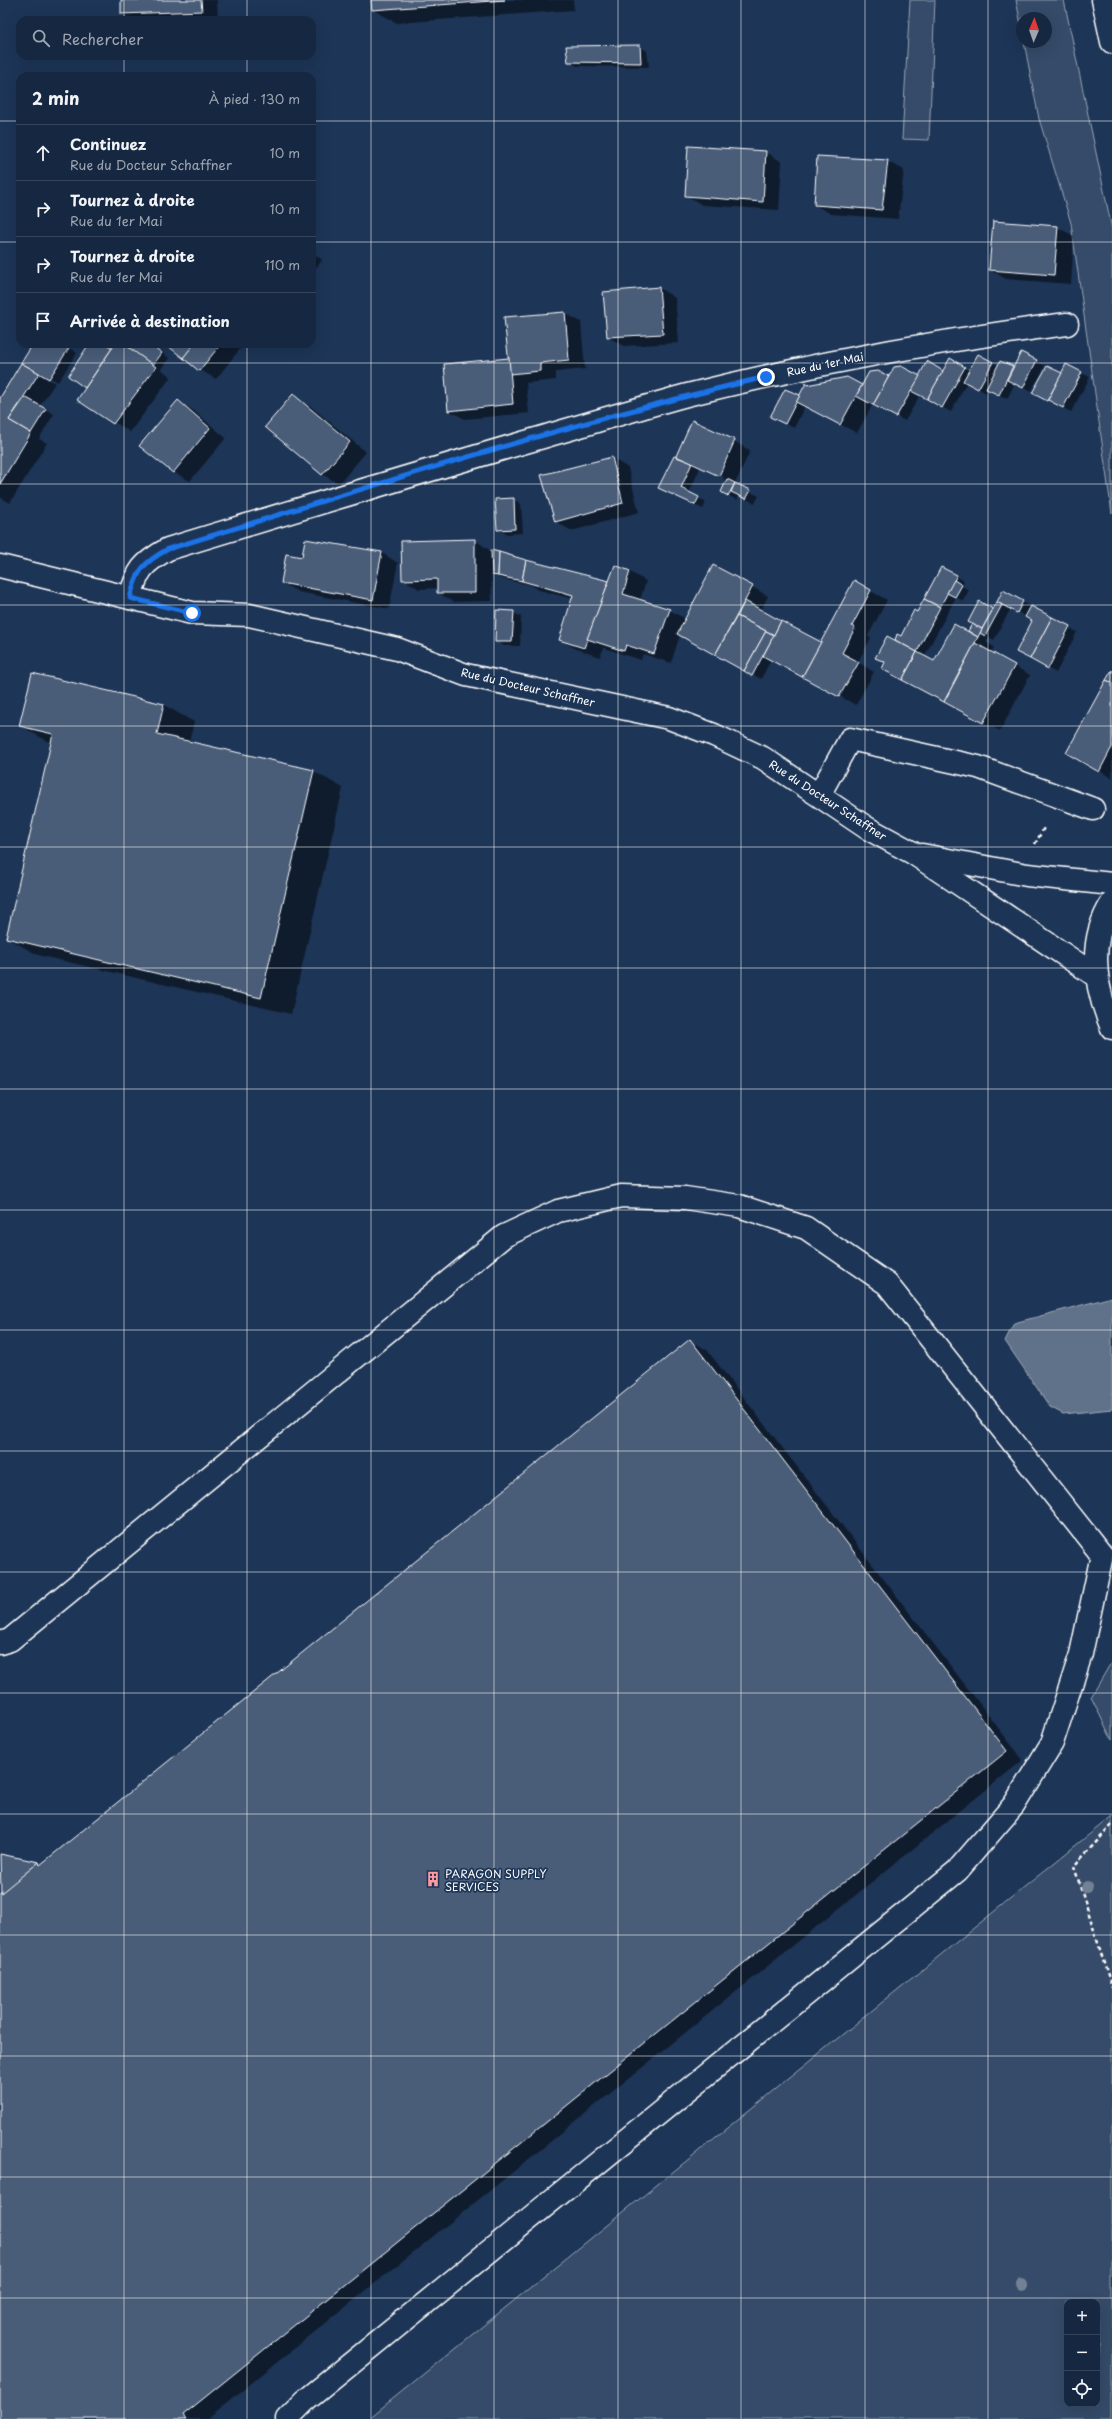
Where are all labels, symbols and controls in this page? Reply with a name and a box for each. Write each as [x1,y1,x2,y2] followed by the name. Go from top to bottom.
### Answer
[1016,12,1052,48] north arrow
[16,16,316,60] search box
[30,27,52,49] icon: search
[62,27,143,50] text: Rechercher
[32,85,79,111] text: 2 min
[209,89,300,108] text: À pied · 130 m
[70,132,146,155] text: Continuez
[32,142,54,164] icon: ahead
[270,143,300,162] text: 10 m
[70,155,232,174] text: Rue du Docteur Schaffner
[70,188,195,211] text: Tournez à droite
[32,198,54,220] icon: right
[270,199,300,218] text: 10 m
[70,211,163,230] text: Rue du 1er Mai
[70,244,195,267] text: Tournez à droite
[32,254,54,276] icon: right
[265,255,300,274] text: 110 m
[70,267,163,286] text: Rue du 1er Mai
[70,309,230,332] text: Arrivée à destination
[32,310,54,332] icon: arrive
[785,348,865,380] street label: Rue du 1er Mai
[757,368,775,386] route end
[183,604,201,622] route start
[459,663,598,711] street label: Rue du Docteur Schaffner
[766,756,891,845] street label: Rue du Docteur Schaffner
[445,1865,546,1895] place label: PARAGON SUPPLY SERVICES
[424,1870,442,1888] building icon: PARAGON SUPPLY SERVICES
[1064,2299,1100,2407] map controls
[1064,2299,1100,2335] button: +
[1064,2335,1100,2371] button: −
[1064,2371,1100,2407] button: locate

